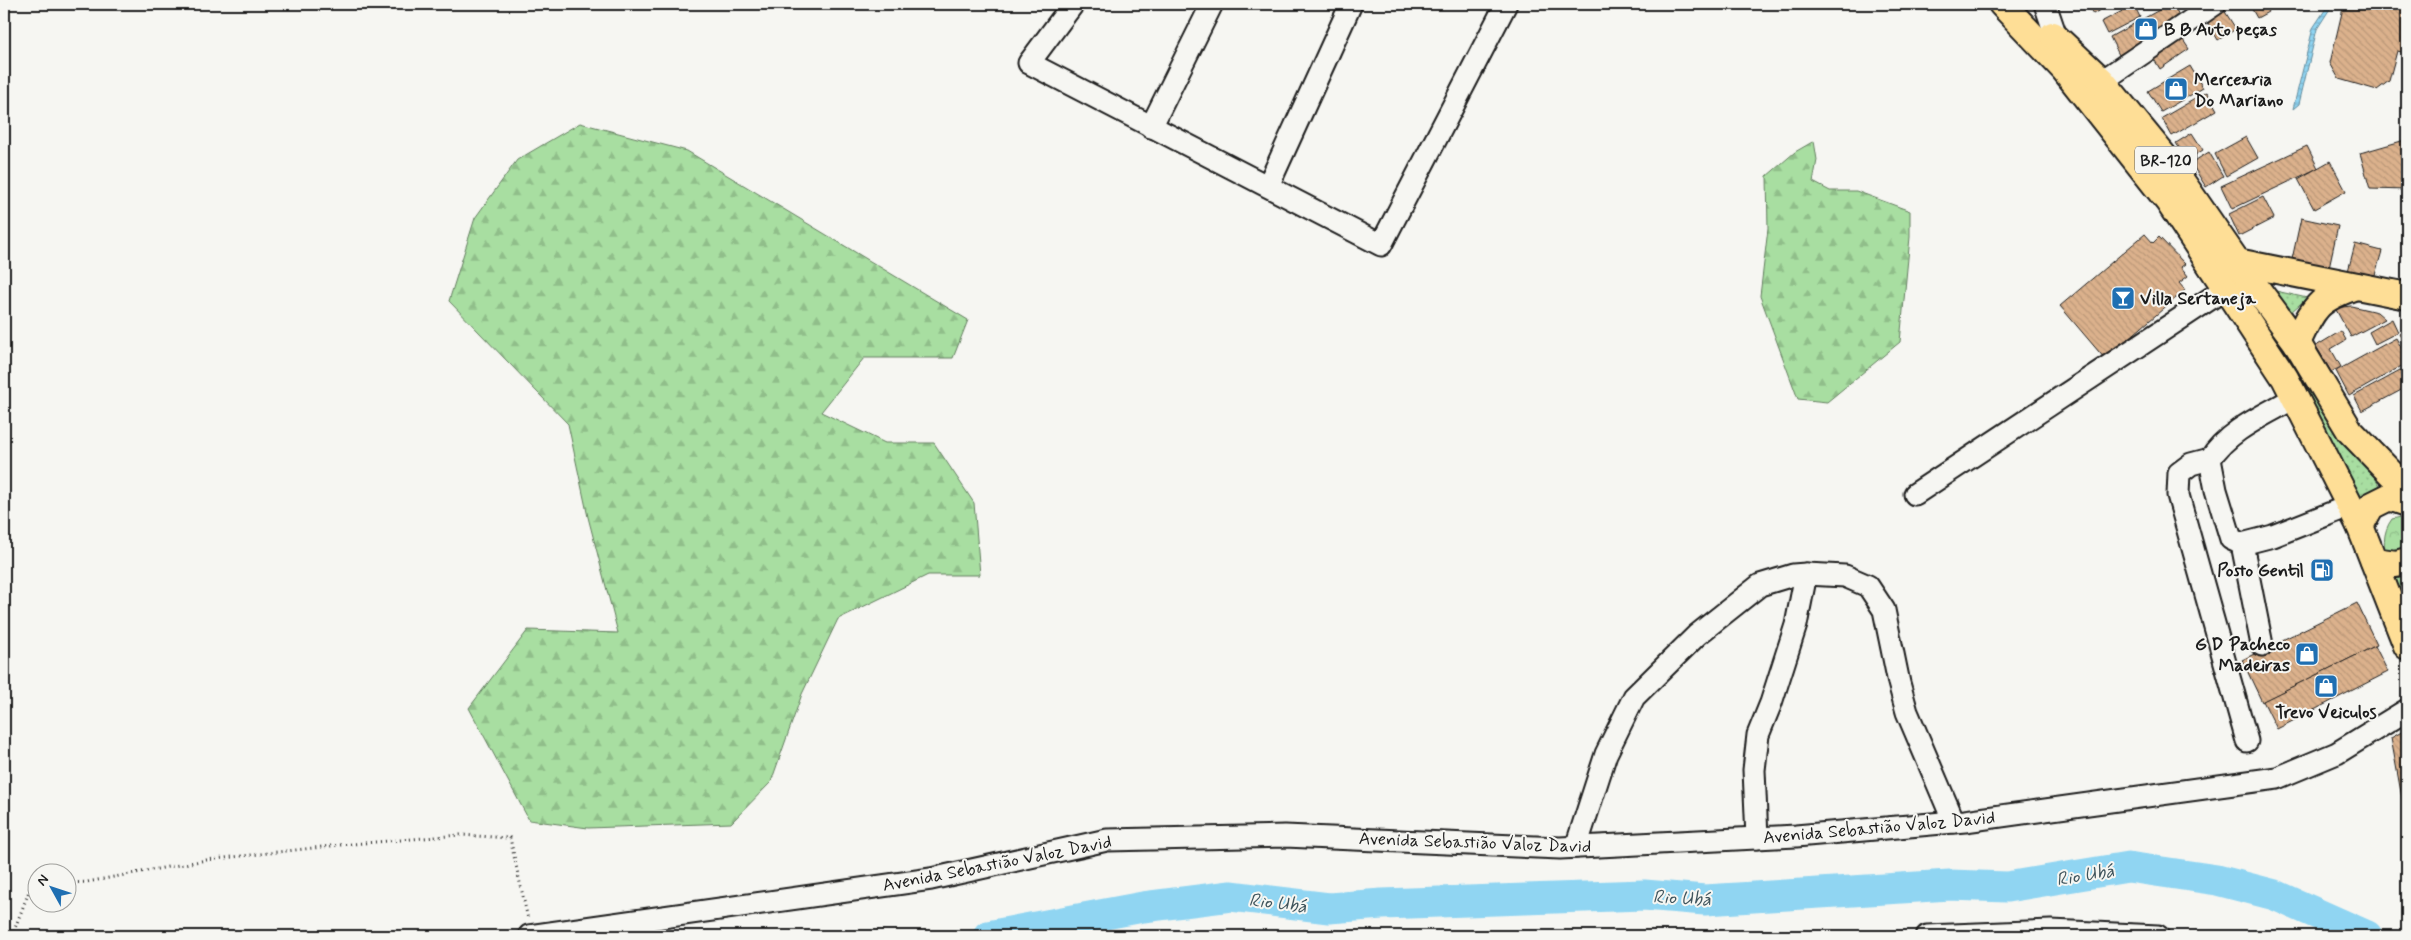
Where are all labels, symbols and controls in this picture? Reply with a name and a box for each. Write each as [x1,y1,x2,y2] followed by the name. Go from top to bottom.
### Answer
[2133,16,2159,42] shop icon: B B Auto peças
[2164,18,2277,42] place label: B B Auto peças
[2194,68,2283,113] place label: Mercearia Do Mariano
[2163,76,2189,102] shop icon: Mercearia Do Mariano
[2135,146,2197,174] road number: BR-120
[2110,285,2136,311] bar icon: Villa Sertaneja
[2140,287,2257,311] place label: Villa Sertaneja
[2309,557,2335,583] fuel station icon: Posto Gentil
[2217,559,2304,583] place label: Posto Gentil
[2195,633,2290,678] place label: G D Pacheco Madeiras
[2294,641,2320,667] shop icon: G D Pacheco Madeiras
[2313,673,2339,699] shop icon: Trevo Veiculos
[2275,701,2377,725] place label: Trevo Veiculos
[1762,806,1996,850] street label: Avenida Sebastião Valoz David
[1358,827,1592,859] street label: Avenida Sebastião Valoz David
[881,830,1114,898] street label: Avenida Sebastião Valoz David
[2055,859,2116,892] water label: Rio Ubá
[28,862,78,912] north arrow
[33,871,53,890] text: N
[1652,884,1712,913] water label: Rio Ubá
[1247,888,1308,919] water label: Rio Ubá

